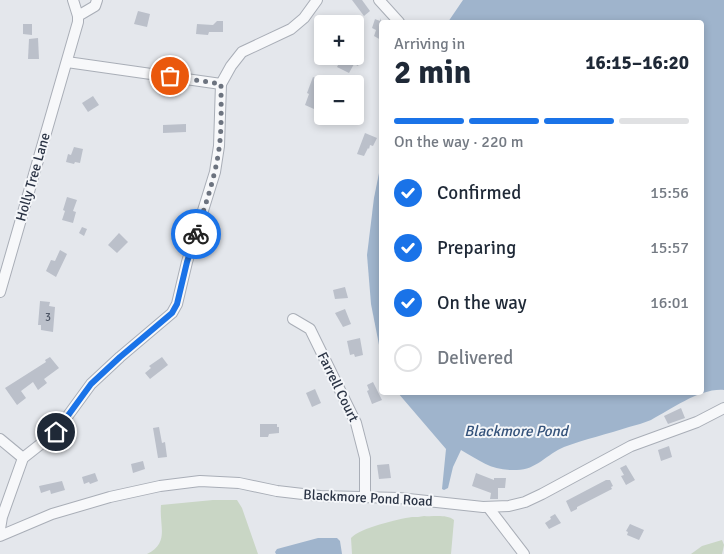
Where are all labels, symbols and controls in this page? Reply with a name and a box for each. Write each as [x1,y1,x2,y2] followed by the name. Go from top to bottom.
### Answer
[314,15,364,125] map controls
[314,15,364,65] button: +
[394,34,465,54] text: Arriving in
[585,51,689,75] text: 16:15–16:20
[394,53,471,92] text: 2 min
[149,55,191,97] pin
[156,62,184,90] icon: bag
[314,75,364,125] button: −
[12,131,54,223] street label: Holly Tree Lane
[394,132,524,152] text: On the way · 220 m
[394,179,422,207] icon: check
[437,181,521,205] text: Confirmed
[650,183,689,203] text: 15:56
[171,209,221,259] courier
[182,220,210,248] icon: bike
[394,234,422,262] icon: check
[437,236,516,260] text: Preparing
[650,238,689,258] text: 15:57
[394,289,422,317] icon: check
[437,291,527,315] text: On the way
[650,293,689,313] text: 16:01
[45,311,51,324] house number: 3
[437,346,513,370] text: Delivered
[314,349,362,425] street label: Farrell Court
[35,411,77,453] pin
[42,418,70,446] icon: home
[464,422,570,440] water label: Blackmore Pond
[303,486,433,510] street label: Blackmore Pond Road

